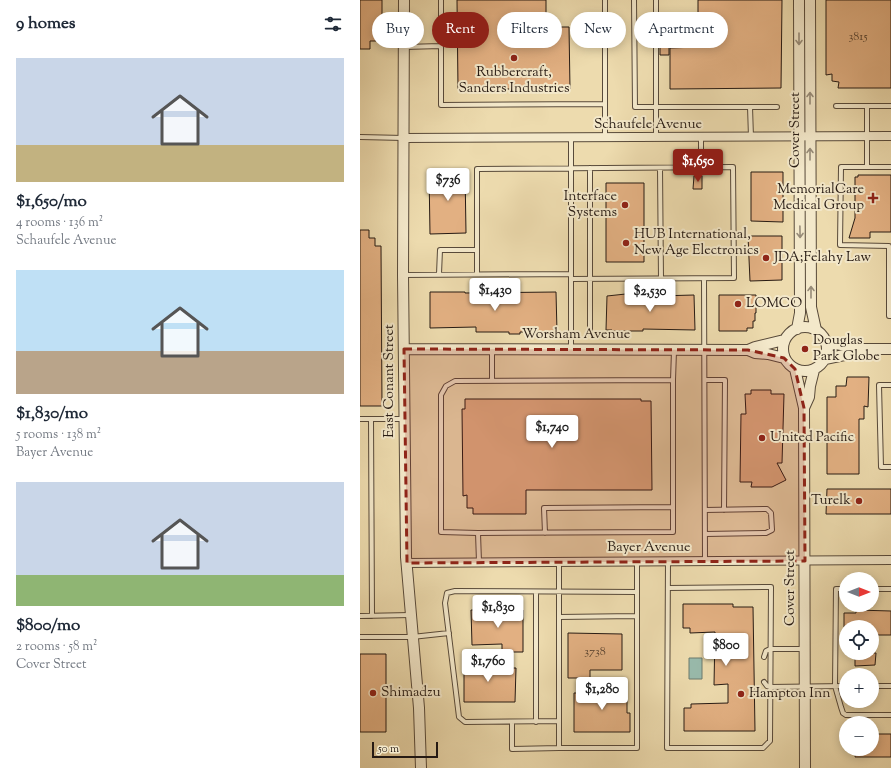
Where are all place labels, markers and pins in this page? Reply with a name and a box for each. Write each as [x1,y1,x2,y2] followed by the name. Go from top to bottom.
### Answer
[509,53,519,63] marker: Rubbercraft, Sanders Industries
[459,63,570,99] place label: Rubbercraft, Sanders Industries
[665,149,731,183] pin: $1,650
[424,168,472,202] pin: $736
[773,180,864,216] place label: MemorialCare Medical Group
[564,187,617,223] place label: Interface Systems
[867,192,879,204] marker: MemorialCare Medical Group
[620,200,630,210] marker: Interface Systems
[634,225,759,261] place label: HUB International, New Age Electronics
[621,238,631,248] marker: HUB International, New Age Electronics
[773,248,872,268] place label: JDA;Felahy Law
[761,253,771,263] marker: JDA;Felahy Law
[462,278,528,312] pin: $1,430
[617,279,683,313] pin: $2,530
[746,294,802,314] place label: LOMCO
[733,299,743,309] marker: LOMCO
[813,331,880,367] place label: Douglas Park Globe
[800,344,810,354] marker: Douglas Park Globe
[519,415,585,449] pin: $1,740
[770,428,854,448] place label: United Pacific
[757,433,767,443] marker: United Pacific
[811,491,851,511] place label: Turelk
[854,496,864,506] marker: Turelk
[465,595,531,629] pin: $1,830
[702,633,750,667] pin: $800
[455,649,521,683] pin: $1,760
[569,677,635,711] pin: $1,280
[381,683,441,703] place label: Shimadzu
[749,684,831,704] place label: Hampton Inn
[368,688,378,698] marker: Shimadzu
[736,689,746,699] marker: Hampton Inn

